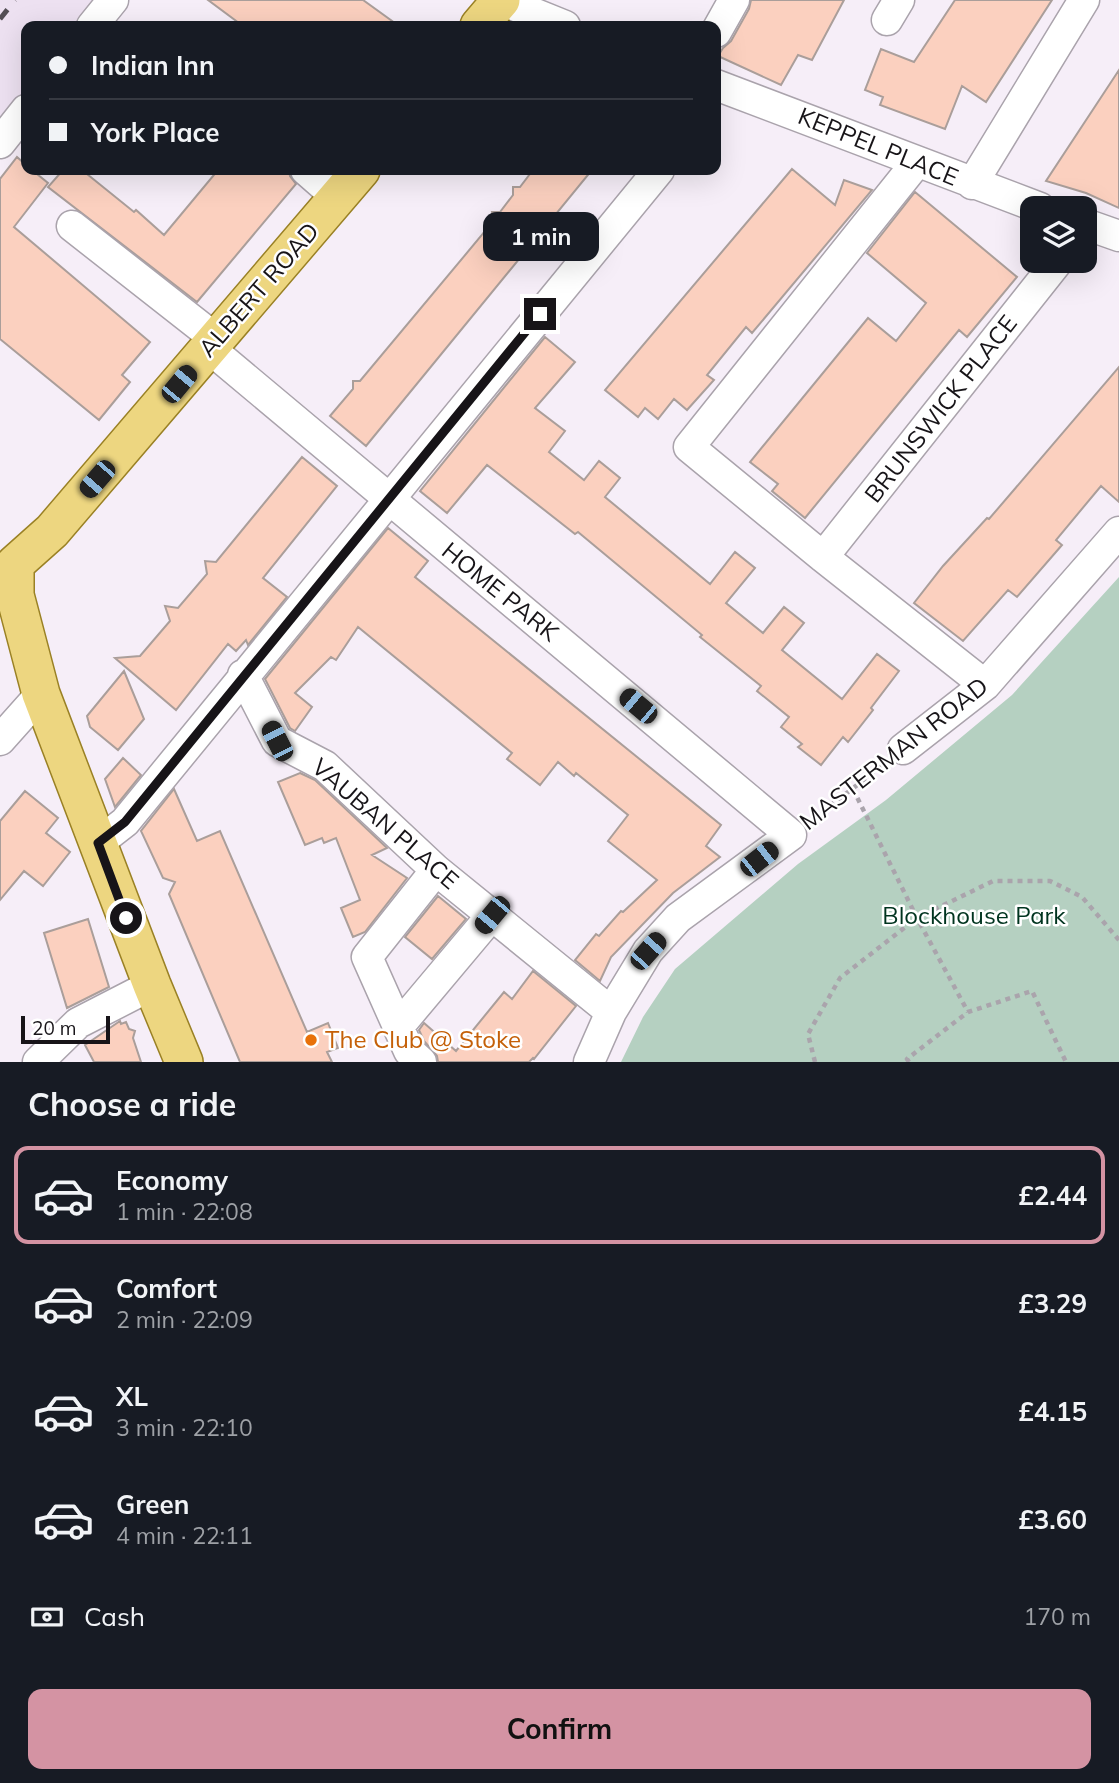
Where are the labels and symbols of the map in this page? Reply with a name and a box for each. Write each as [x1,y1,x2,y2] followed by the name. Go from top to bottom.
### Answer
[794,100,963,192] street label: KEPPEL PLACE
[482,212,598,262] callout: 1 min
[192,216,325,363] street label: ALBERT ROAD
[524,298,556,330] route end
[858,309,1023,508] street label: BRUNSWICK PLACE
[158,361,201,407] car
[76,456,119,502] car
[436,535,566,648] street label: HOME PARK
[793,670,993,836] street label: MASTERMAN ROAD
[616,684,661,728] car
[259,718,296,764] car
[306,751,465,895] street label: VAUBAN PLACE
[736,838,783,880] car
[471,892,514,938] car
[882,900,1066,930] park label: Blockhouse Park
[110,902,142,934] route start
[627,928,670,974] car
[21,1013,110,1045] scale bar
[325,1024,521,1054] place label: The Club @ Stoke
[303,1032,319,1048] marker: The Club @ Stoke

